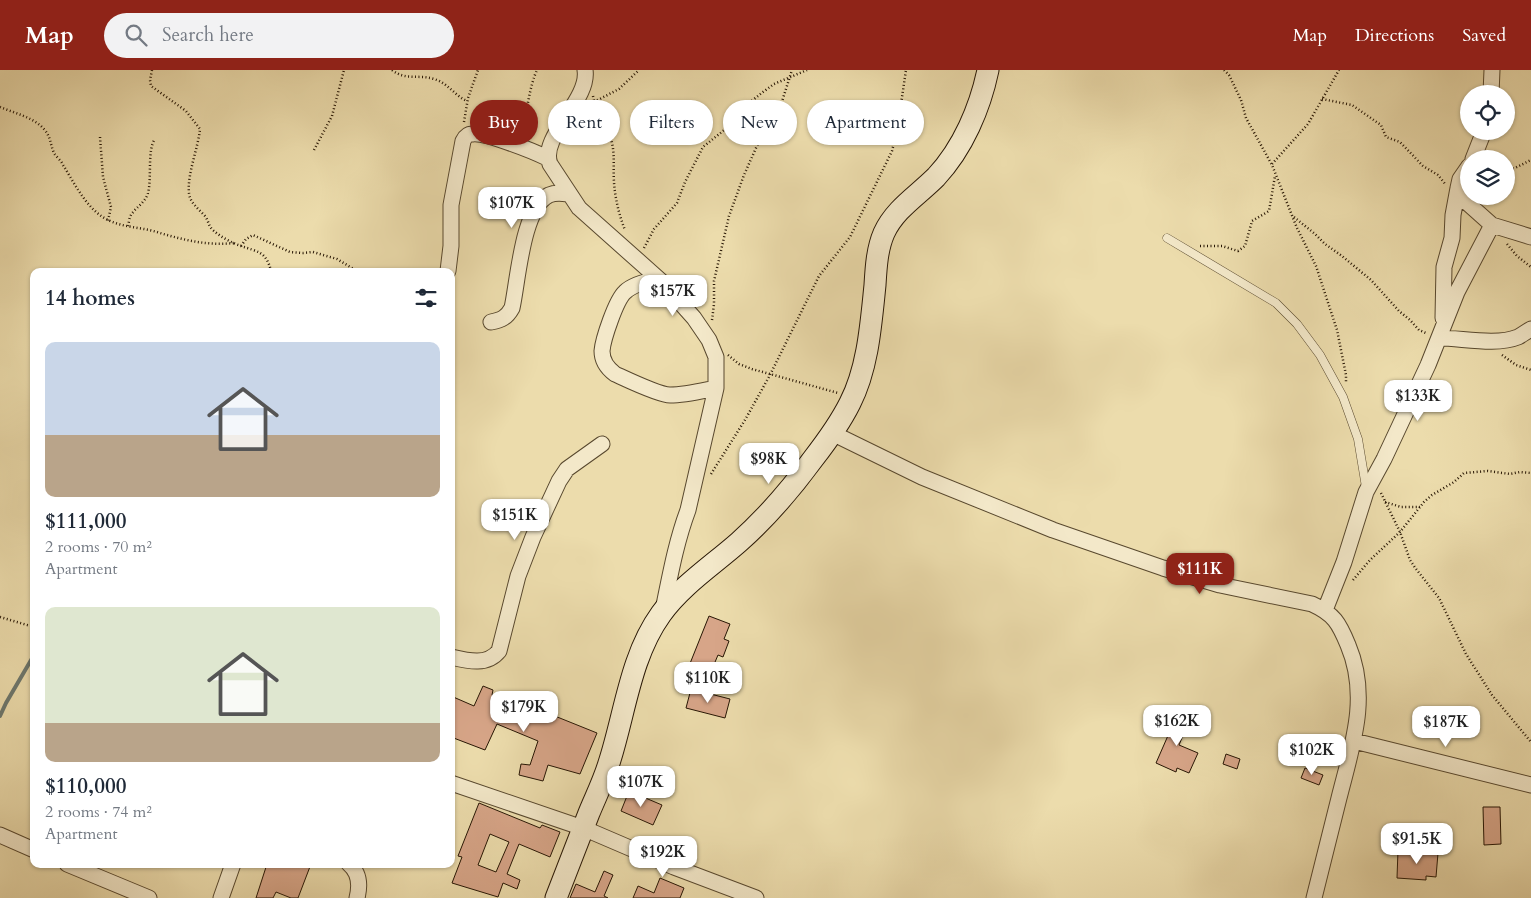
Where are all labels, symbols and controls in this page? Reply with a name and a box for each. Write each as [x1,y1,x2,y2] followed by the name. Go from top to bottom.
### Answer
[104,13,454,58] search box
[25,19,74,52] text: Map
[122,21,150,49] icon: search
[162,22,254,48] text: Search here
[1293,23,1327,48] text: Map
[1355,23,1434,48] text: Directions
[1462,23,1506,48] text: Saved
[1460,85,1515,205] map controls
[1460,85,1515,140] button: locate
[470,100,538,145] chip: Buy
[548,100,620,145] chip: Rent
[630,100,713,145] chip: Filters
[723,100,797,145] chip: New
[807,100,924,145] chip: Apartment
[1460,150,1515,205] button: layers
[477,186,547,229] pin: $107K
[489,192,535,214] text: $107K
[638,274,708,317] pin: $157K
[650,280,696,302] text: $157K
[45,284,135,313] text: 14 homes
[412,284,440,312] icon: filters
[198,374,288,464] icon: home
[1383,380,1453,422] pin: $133K
[1395,385,1441,407] text: $133K
[739,442,799,485] pin: $98K
[750,448,788,470] text: $98K
[480,498,550,541] pin: $151K
[492,504,538,526] text: $151K
[45,507,126,536] text: $111,000
[45,536,152,558] text: 2 rooms · 70 m²
[1165,552,1235,595] pin: $111K
[45,558,118,580] text: Apartment
[1177,558,1223,580] text: $111K
[198,639,288,729] icon: home
[673,662,743,704] pin: $110K
[685,667,731,689] text: $110K
[489,690,559,733] pin: $179K
[501,696,547,718] text: $179K
[1142,704,1212,747] pin: $162K
[1411,706,1481,748] pin: $187K
[1154,710,1200,732] text: $162K
[1423,711,1469,733] text: $187K
[1277,734,1347,776] pin: $102K
[1289,739,1335,761] text: $102K
[606,766,676,808] pin: $107K
[618,771,664,793] text: $107K
[45,772,126,801] text: $110,000
[45,801,152,823] text: 2 rooms · 74 m²
[1376,822,1458,865] pin: $91.5K
[45,823,118,845] text: Apartment
[1392,828,1442,850] text: $91.5K
[628,836,698,878] pin: $192K
[640,841,686,863] text: $192K

